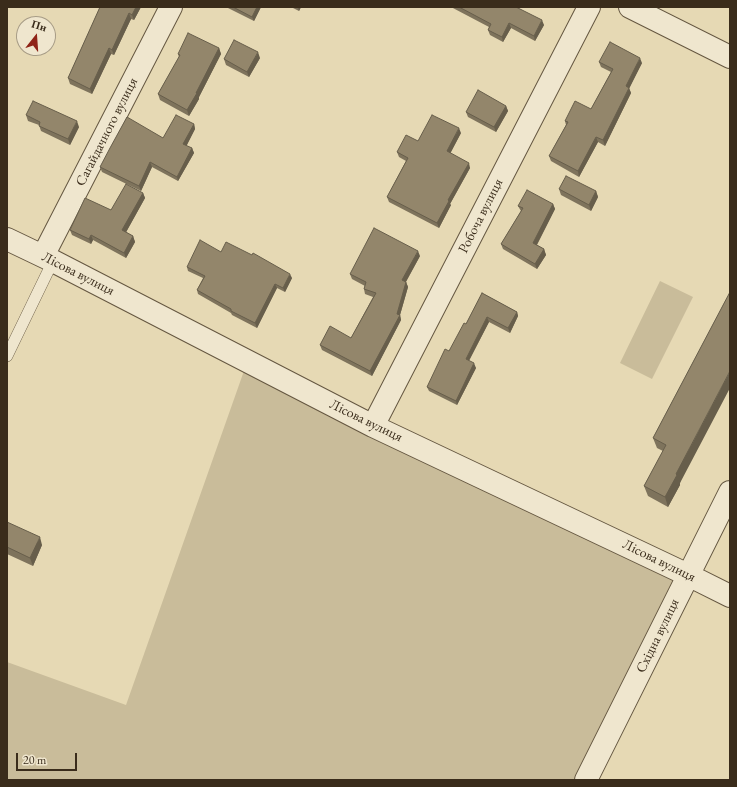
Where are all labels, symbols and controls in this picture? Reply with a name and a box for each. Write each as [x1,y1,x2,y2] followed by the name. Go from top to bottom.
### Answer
[16,16,56,56] north arrow
[30,17,48,34] text: Пн
[72,75,142,189] street label: Сагайдачного вулиця
[455,176,507,256] street label: Робоча вулиця
[39,249,117,299] street label: Лісова вулиця
[327,396,405,446] street label: Лісова вулиця
[620,536,698,586] street label: Лісова вулиця
[633,596,683,676] street label: Східна вулиця
[18,745,79,771] scale bar
[23,752,46,768] text: 20 m

